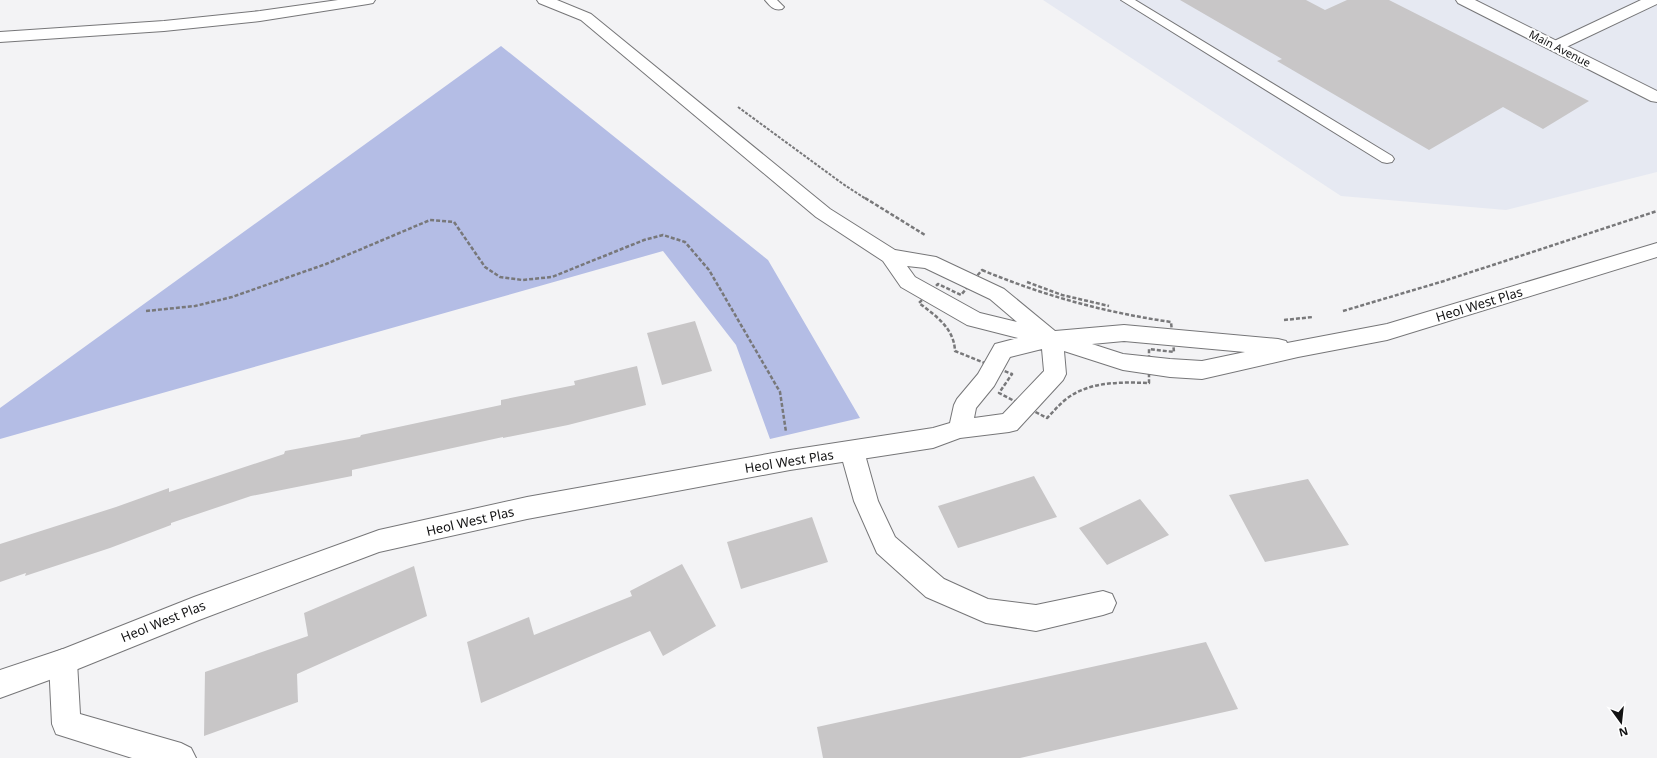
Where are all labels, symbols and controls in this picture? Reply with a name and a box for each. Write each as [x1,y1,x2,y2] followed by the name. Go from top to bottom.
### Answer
[1527,26,1593,70] street label: Main Avenue
[1433,282,1525,326] street label: Heol West Plas
[743,445,835,477] street label: Heol West Plas
[424,502,516,540] street label: Heol West Plas
[118,596,208,646] street label: Heol West Plas
[1601,702,1641,742] north arrow
[1617,724,1630,741] text: N

